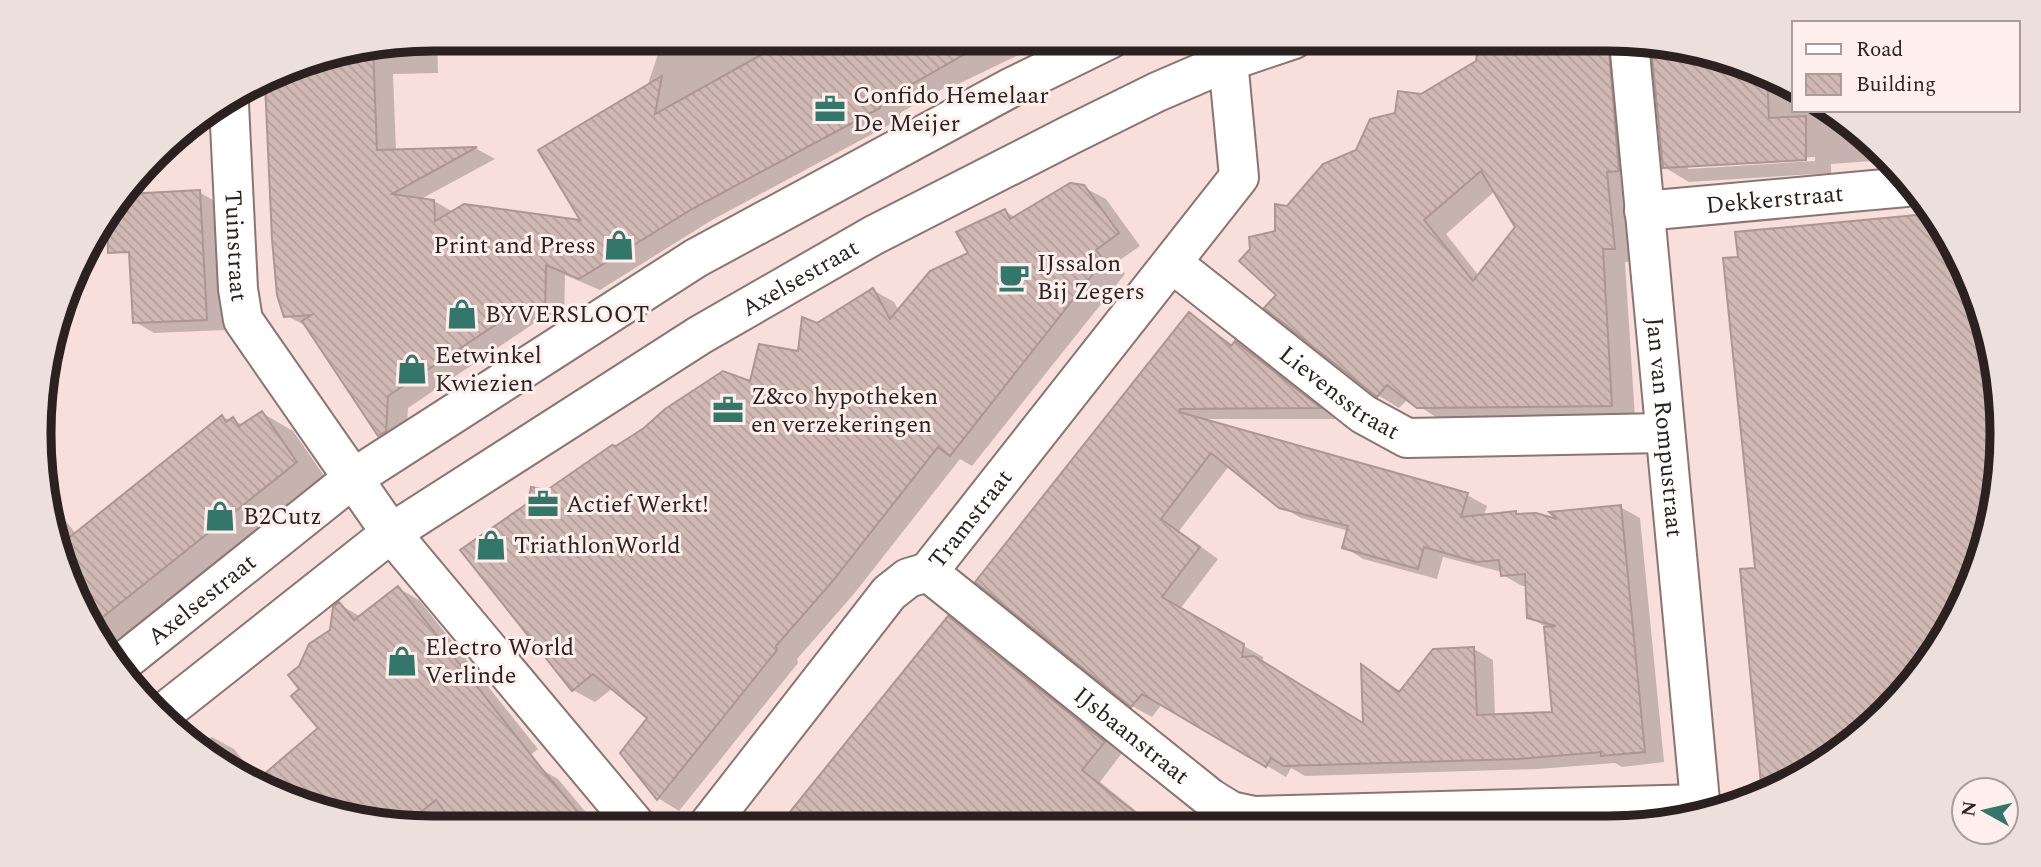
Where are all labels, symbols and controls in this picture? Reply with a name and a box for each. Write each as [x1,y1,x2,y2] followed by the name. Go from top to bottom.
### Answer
[1792,21,2020,112] legend
[1856,34,1903,66] text: Road
[1856,69,1936,101] text: Building
[853,78,1049,142] place label: Confido Hemelaar De Meijer
[813,92,847,126] office icon: Confido Hemelaar De Meijer
[1704,176,1845,224] street label: Dekkerstraat
[214,189,257,304] street label: Tuinstraat
[434,228,596,264] place label: Print and Press
[602,228,636,262] shop icon: Print and Press
[735,230,866,327] street label: Axelsestraat
[1037,246,1145,310] place label: IJssalon Bij Zegers
[997,260,1031,294] cafe icon: IJssalon Bij Zegers
[445,297,479,331] shop icon: BYVERSLOOT
[485,297,649,333] place label: BYVERSLOOT
[1636,316,1692,539] street label: Jan van Rompustraat
[1271,337,1406,450] street label: Lievensstraat
[435,338,542,402] place label: Eetwinkel Kwiezien
[395,352,429,386] shop icon: Eetwinkel Kwiezien
[751,379,938,443] place label: Z&co hypotheken en verzekeringen
[711,393,745,427] office icon: Z&co hypotheken en verzekeringen
[920,462,1022,577] street label: Tramstraat
[526,487,560,521] office icon: Actief Werkt!
[566,487,708,523] place label: Actief Werkt!
[203,499,237,533] shop icon: B2Cutz
[243,499,322,535] place label: B2Cutz
[474,528,508,562] shop icon: TriathlonWorld
[514,528,681,564] place label: TriathlonWorld
[140,545,264,655] street label: Axelsestraat
[425,630,574,694] place label: Electro World Verlinde
[385,644,419,678] shop icon: Electro World Verlinde
[1065,678,1197,794] street label: IJsbaanstraat
[1950,776,2020,846] north arrow
[1954,799,1985,819] text: N

